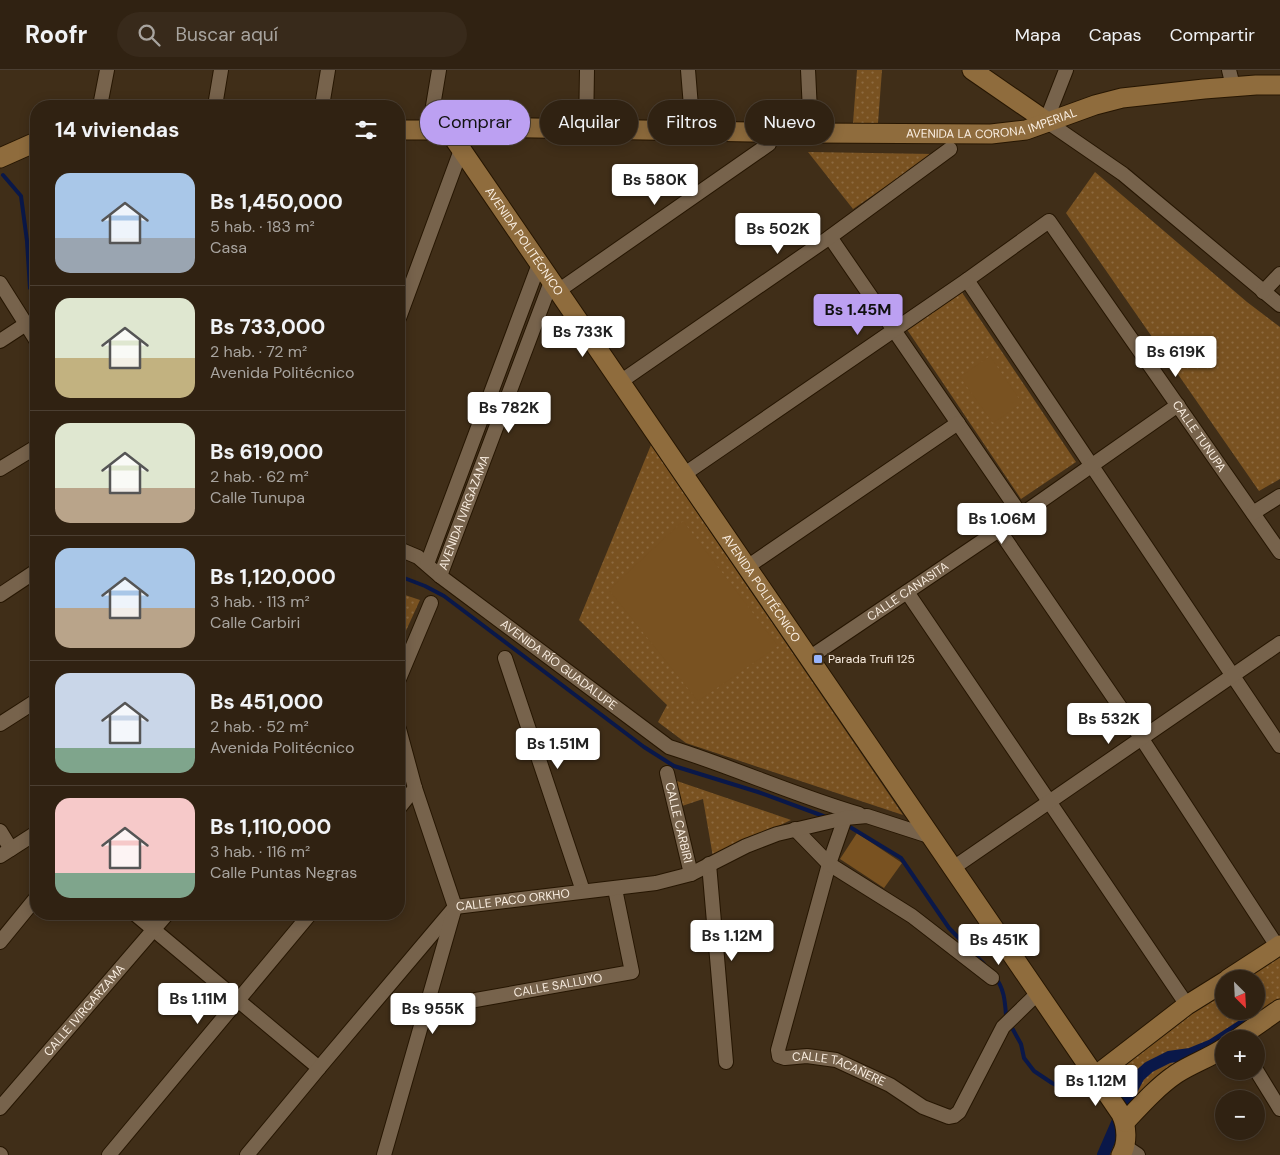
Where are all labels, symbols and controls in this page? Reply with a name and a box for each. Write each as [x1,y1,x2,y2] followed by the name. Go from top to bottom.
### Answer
[117,12,467,57] search box
[25,19,87,50] text: Roofr
[135,21,163,49] icon: search
[175,22,278,47] text: Buscar aquí
[1015,23,1061,47] text: Mapa
[1089,23,1142,47] text: Capas
[1170,23,1255,47] text: Compartir
[420,100,530,145] chip: Comprar
[540,100,638,145] chip: Alquilar
[648,100,735,145] chip: Filtros
[745,100,834,145] chip: Nuevo
[906,104,1079,142] street label: AVENIDA LA CORONA IMPERIAL
[55,116,179,144] text: 14 viviendas
[352,116,380,144] icon: filters
[609,164,701,206] pin: Bs 580K
[623,169,687,190] text: Bs 580K
[481,184,567,299] street label: AVENIDA POLITÉCNICO
[210,188,343,216] text: Bs 1,450,000
[95,193,155,253] icon: home
[732,212,824,255] pin: Bs 502K
[210,216,315,237] text: 5 hab. · 183 m²
[746,218,810,239] text: Bs 502K
[210,237,247,258] text: Casa
[806,294,910,336] pin: Bs 1.45M
[825,299,891,320] text: Bs 1.45M
[210,313,325,341] text: Bs 733,000
[537,316,629,358] pin: Bs 733K
[95,318,155,378] icon: home
[553,321,613,342] text: Bs 733K
[1130,336,1222,378] pin: Bs 619K
[210,341,307,362] text: 2 hab. · 72 m²
[1146,341,1206,362] text: Bs 619K
[210,362,355,383] text: Avenida Politécnico
[463,392,555,434] pin: Bs 782K
[479,397,539,418] text: Bs 782K
[1169,397,1230,475] street label: CALLE TUNUPA
[210,438,323,466] text: Bs 619,000
[95,443,155,503] icon: home
[435,452,493,572] street label: AVENIDA IVIRGAZAMA
[210,466,309,487] text: 2 hab. · 62 m²
[210,487,305,508] text: Calle Tunupa
[950,502,1054,545] pin: Bs 1.06M
[968,508,1036,529] text: Bs 1.06M
[719,531,804,645] street label: AVENIDA POLITÉCNICO
[864,558,952,625] street label: CALLE CANASITA
[210,563,336,591] text: Bs 1,120,000
[95,568,155,628] icon: home
[210,591,310,612] text: 3 hab. · 113 m²
[210,612,300,633] text: Calle Carbiri
[497,616,621,714] street label: AVENIDA RÍO GUADALUPE
[828,651,915,667] place label: Parada Trufi 125
[812,653,824,665] marker: Parada Trufi 125
[210,688,323,716] text: Bs 451,000
[95,693,155,753] icon: home
[1063,702,1155,745] pin: Bs 532K
[1078,708,1140,729] text: Bs 532K
[210,716,309,737] text: 2 hab. · 52 m²
[506,728,610,770] pin: Bs 1.51M
[527,733,589,754] text: Bs 1.51M
[210,737,355,758] text: Avenida Politécnico
[661,781,696,865] street label: CALLE CARBIRI
[210,813,331,841] text: Bs 1,110,000
[95,818,155,878] icon: home
[210,841,310,862] text: 3 hab. · 116 m²
[210,862,357,883] text: Calle Puntas Negras
[455,885,571,915] street label: CALLE PACO ORKHO
[680,920,784,962] pin: Bs 1.12M
[953,924,1045,966] pin: Bs 451K
[701,925,763,946] text: Bs 1.12M
[969,929,1029,950] text: Bs 451K
[40,961,128,1060] street label: CALLE IVIRGARZAMA
[512,969,603,1001] street label: CALLE SALLUYO
[1215,970,1265,1020] north arrow
[1215,970,1265,1140] map controls
[146,982,250,1025] pin: Bs 1.11M
[169,988,227,1009] text: Bs 1.11M
[387,992,479,1035] pin: Bs 955K
[402,998,465,1019] text: Bs 955K
[1215,1030,1265,1080] button: +
[791,1048,888,1090] street label: CALLE TACAÑERE
[1044,1064,1148,1107] pin: Bs 1.12M
[1065,1070,1127,1091] text: Bs 1.12M
[1215,1090,1265,1140] button: −

